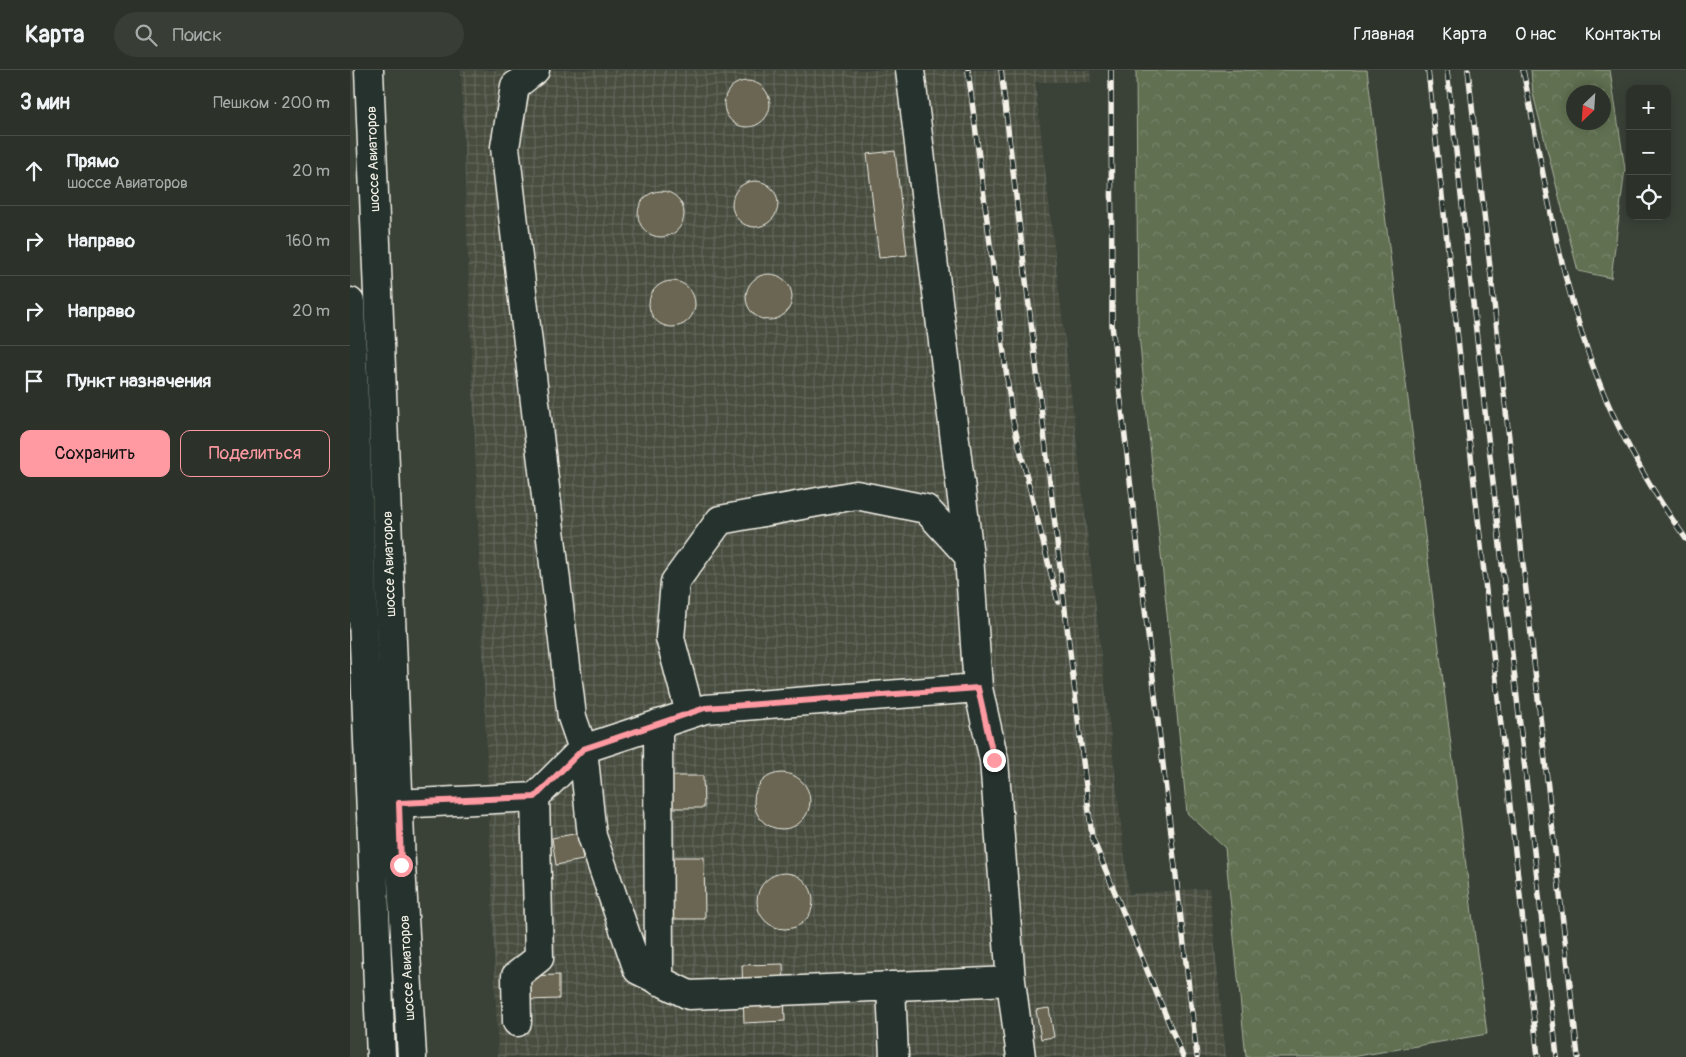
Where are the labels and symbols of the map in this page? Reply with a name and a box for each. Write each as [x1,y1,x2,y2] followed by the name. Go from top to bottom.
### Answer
[1566,85,1611,130] north arrow
[363,106,383,212] street label: шоссе Авиаторов
[379,511,399,617] street label: шоссе Авиаторов
[983,749,1006,772] route end
[390,854,413,877] route start
[396,915,418,1021] street label: шоссе Авиаторов

